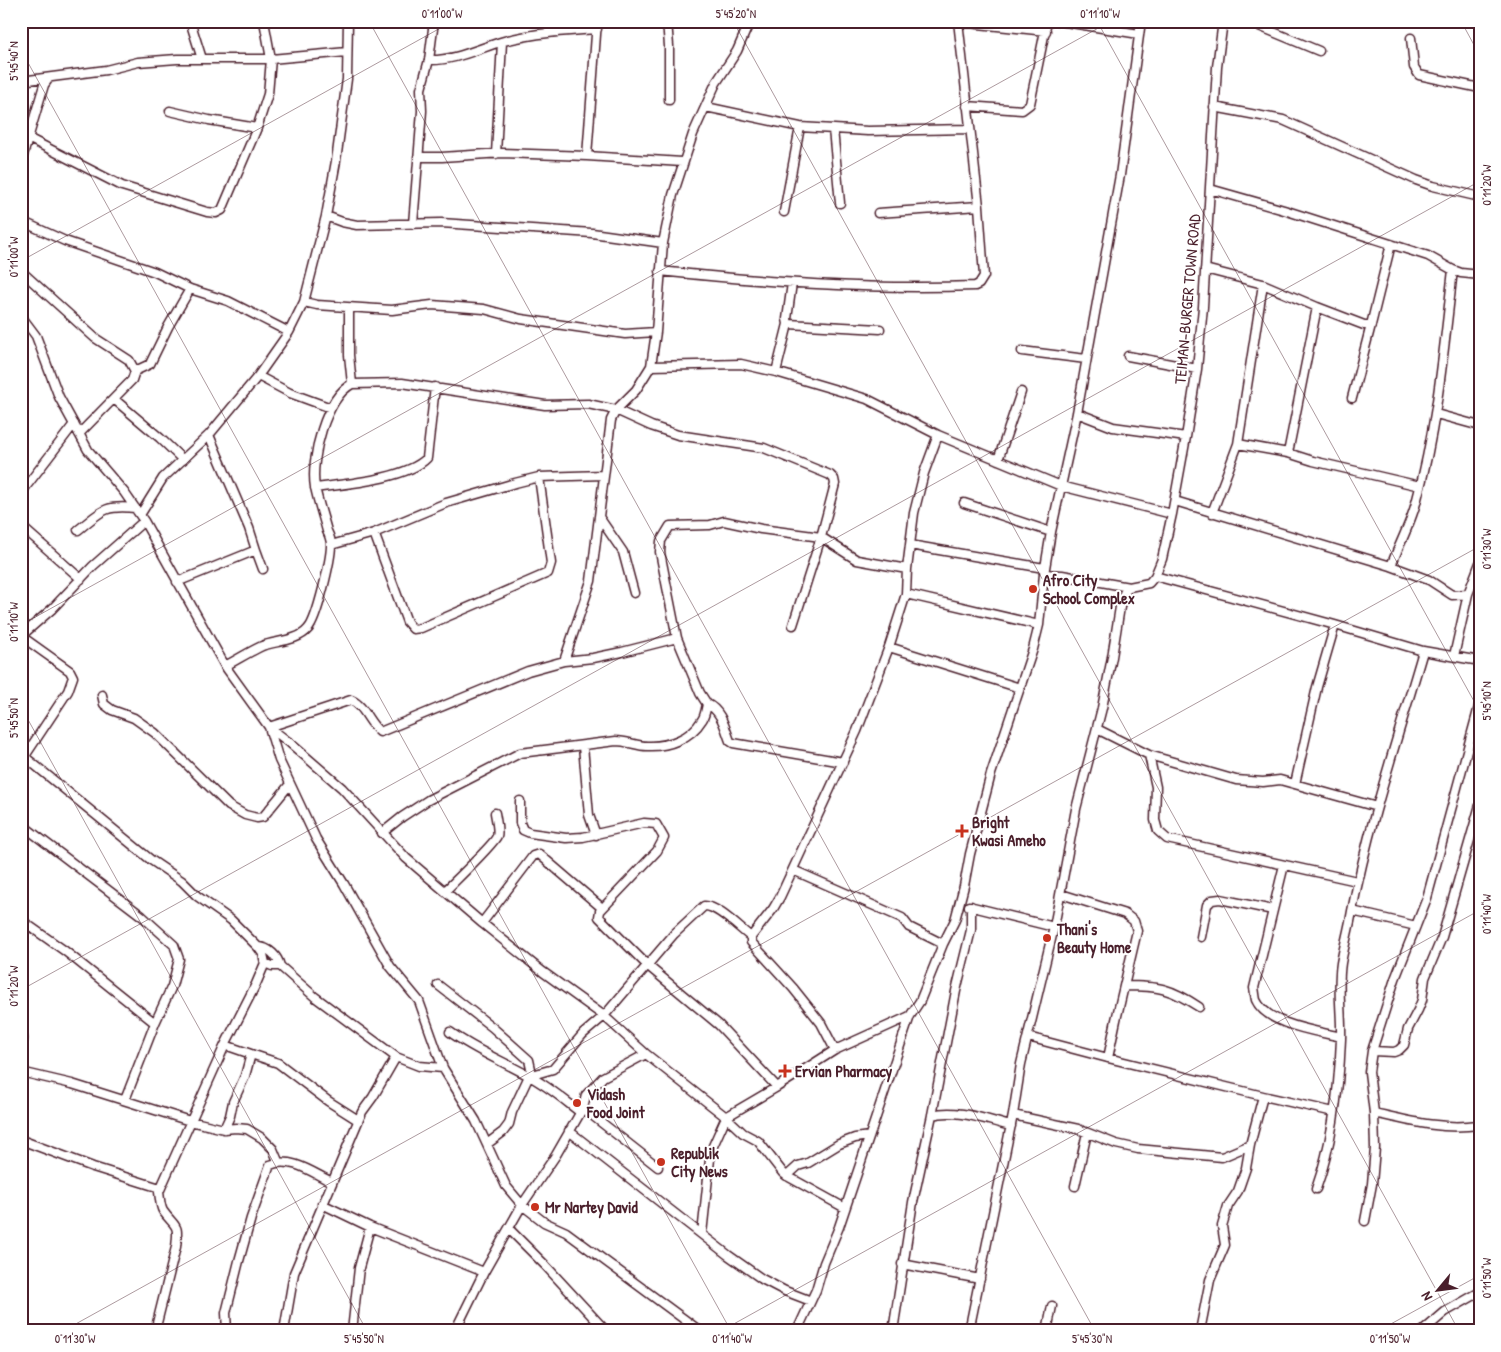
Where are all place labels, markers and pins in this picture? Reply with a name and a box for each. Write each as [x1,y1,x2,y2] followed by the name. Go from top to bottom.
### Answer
[1043,569,1135,610] place label: Afro City School Complex
[1027,583,1039,595] marker: Afro City School Complex
[972,811,1046,851] place label: Bright Kwasi Ameho
[956,825,968,837] marker: Bright Kwasi Ameho
[1056,918,1132,959] place label: Thani's Beauty Home
[1041,932,1053,944] marker: Thani's Beauty Home
[795,1060,893,1083] place label: Ervian Pharmacy
[779,1065,791,1077] marker: Ervian Pharmacy
[586,1083,645,1123] place label: Vidash Food Joint
[571,1097,583,1109] marker: Vidash Food Joint
[671,1142,729,1183] place label: Republik City News
[655,1156,667,1168] marker: Republik City News
[545,1196,638,1219] place label: Mr Nartey David
[529,1201,541,1213] marker: Mr Nartey David

